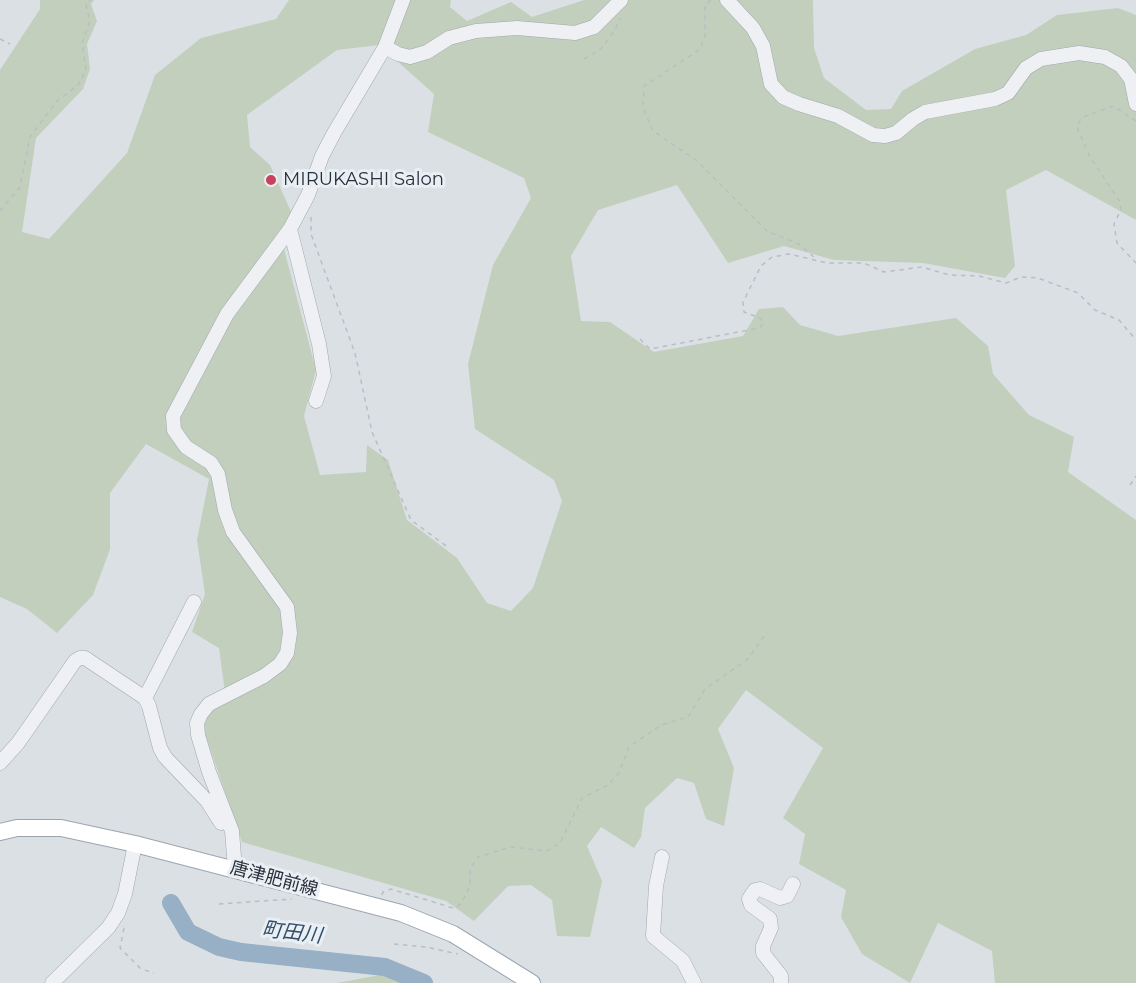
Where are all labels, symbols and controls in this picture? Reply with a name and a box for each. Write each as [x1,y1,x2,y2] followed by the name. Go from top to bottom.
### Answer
[283,169,444,191] place label: MIRUKASHI Salon
[264,173,278,187] marker: MIRUKASHI Salon
[228,857,320,901] street label: 唐津肥前線
[261,917,323,949] water label: 町田川

